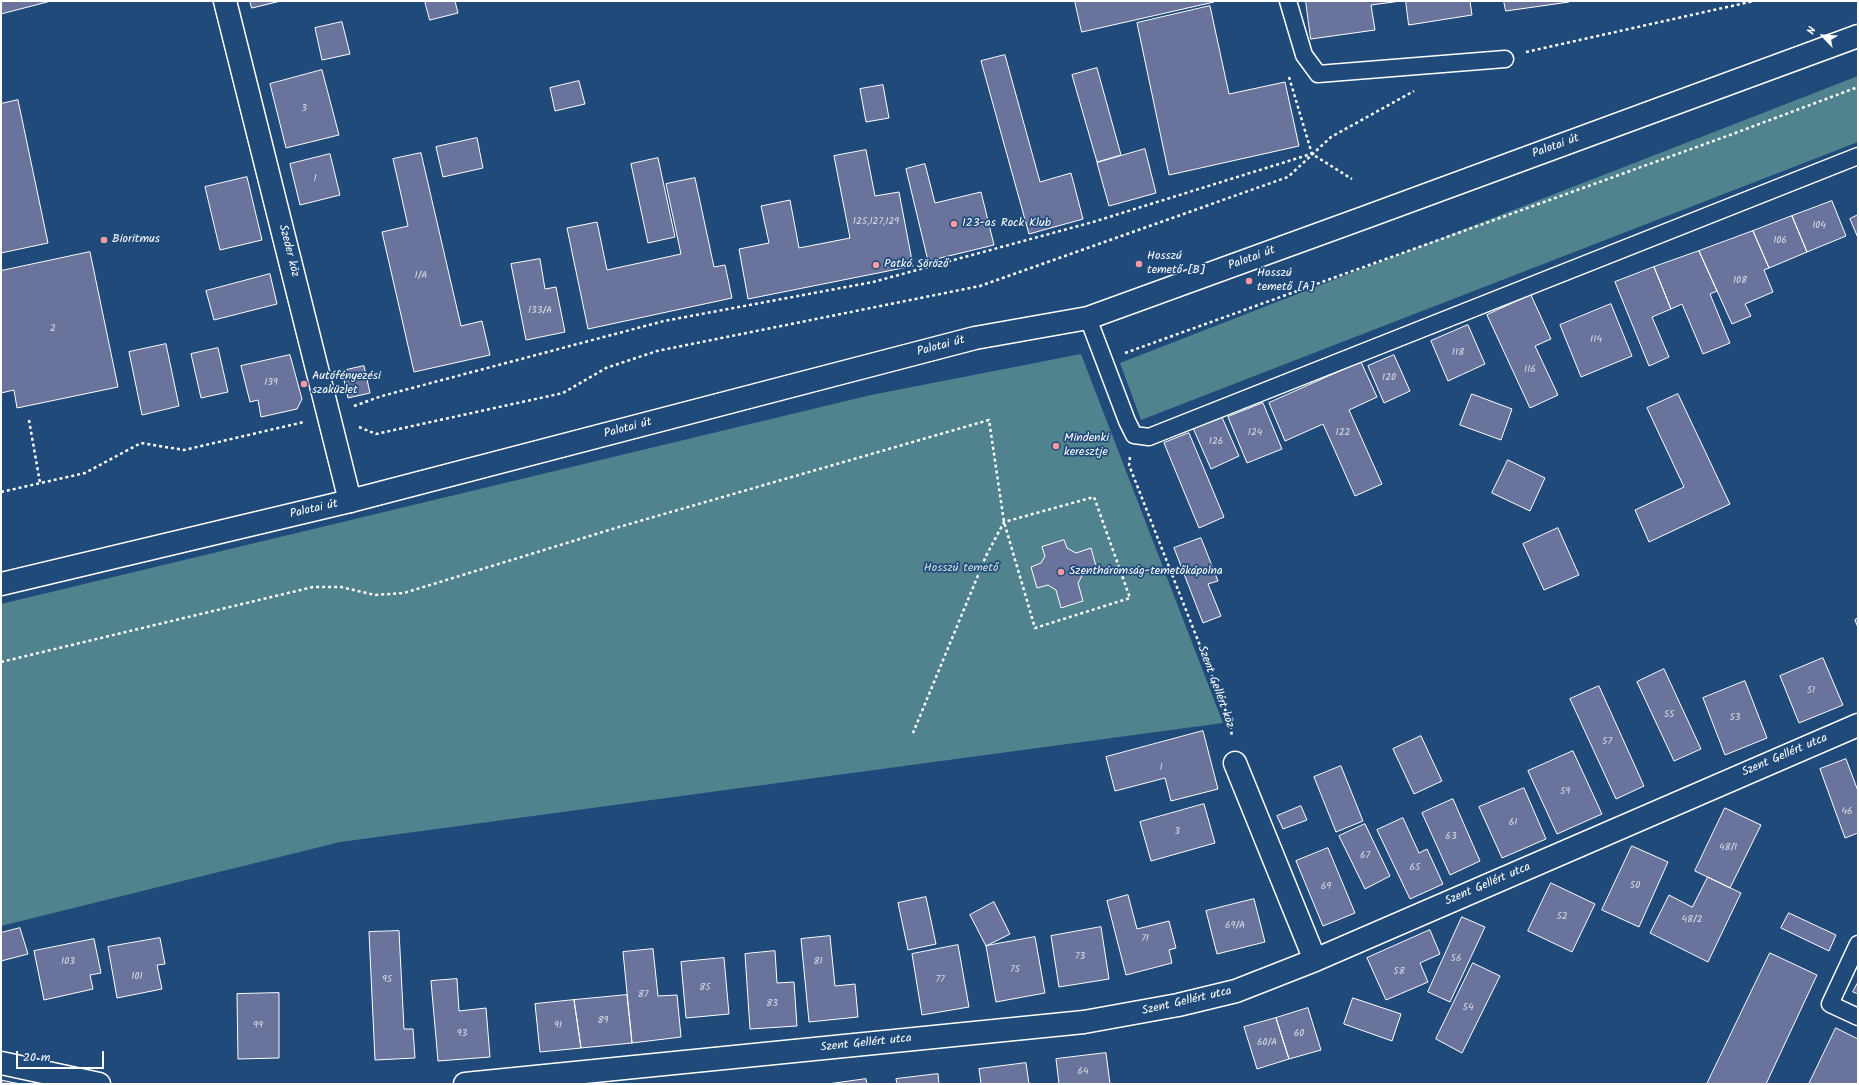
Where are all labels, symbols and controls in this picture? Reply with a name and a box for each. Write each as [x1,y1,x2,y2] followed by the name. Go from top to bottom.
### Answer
[1803,16,1843,56] north arrow
[1802,24,1822,38] text: N
[301,103,307,115] house number: 3
[1531,132,1581,162] street label: Palotai út
[313,173,317,185] house number: 1
[853,216,899,228] house number: 125,127,129
[962,217,1051,231] place label: 123-as Rock Klub
[949,219,959,229] marker: 123-as Rock Klub
[1812,220,1826,232] house number: 104
[275,223,301,279] street label: Szeder köz
[112,233,160,247] place label: Bioritmus
[99,235,109,245] marker: Bioritmus
[1773,235,1787,247] house number: 106
[1227,244,1277,274] street label: Palotai út
[1147,250,1205,278] place label: Hosszú temető [B]
[884,258,949,272] place label: Patkó Söröző
[1134,259,1144,269] marker: Hosszú temető [B]
[871,260,881,270] marker: Patkó Söröző
[1257,267,1315,295] place label: Hosszú temető [A]
[415,270,427,282] house number: 1/A
[1733,275,1747,287] house number: 108
[1244,276,1254,286] marker: Hosszú temető [A]
[528,305,552,317] house number: 133/A
[50,323,56,335] house number: 2
[916,334,966,360] street label: Palotai út
[1590,334,1602,346] house number: 114
[1452,347,1464,359] house number: 118
[1524,364,1536,376] house number: 116
[312,370,381,398] place label: Autófényezési szaküzlet
[1382,372,1396,384] house number: 120
[264,377,278,389] house number: 139
[299,379,309,389] marker: Autófényezési szaküzlet
[603,416,653,442] street label: Palotai út
[1248,427,1262,439] house number: 124
[1336,427,1350,439] house number: 122
[1064,432,1109,460] place label: Mindenki keresztje
[1209,436,1223,448] house number: 126
[1051,441,1061,451] marker: Mindenki keresztje
[289,497,339,523] street label: Palotai út
[924,562,998,576] park label: Hosszú temető
[1069,565,1223,579] place label: Szentháromság-temetőkápolna
[1056,567,1066,577] marker: Szentháromság-temetőkápolna
[1193,644,1237,730] street label: Szent Gellért köz
[1807,685,1815,697] house number: 51
[1664,709,1674,721] house number: 55
[1729,712,1741,724] house number: 53
[1740,731,1830,781] street label: Szent Gellért utca
[1602,736,1612,748] house number: 57
[1159,762,1163,774] house number: 1
[1560,786,1570,798] house number: 59
[1841,806,1853,818] house number: 46
[1509,817,1517,829] house number: 61
[1174,826,1180,838] house number: 3
[1445,831,1457,843] house number: 63
[1719,842,1737,854] house number: 48/1
[1360,850,1370,862] house number: 67
[1443,860,1533,910] street label: Szent Gellért utca
[1410,862,1420,874] house number: 65
[1630,880,1640,892] house number: 50
[1321,881,1331,893] house number: 69
[1556,911,1568,923] house number: 52
[1682,914,1702,926] house number: 48/2
[1225,920,1245,932] house number: 69/A
[1141,933,1149,945] house number: 71
[1075,951,1085,963] house number: 73
[1451,953,1461,965] house number: 56
[61,956,75,968] house number: 103
[813,956,823,968] house number: 81
[1010,964,1020,976] house number: 75
[1393,966,1405,978] house number: 58
[131,971,143,983] house number: 101
[382,974,392,986] house number: 95
[935,974,945,986] house number: 77
[699,982,711,994] house number: 85
[1141,985,1233,1019] street label: Szent Gellért utca
[638,989,648,1001] house number: 87
[766,998,778,1010] house number: 83
[1463,1002,1473,1014] house number: 54
[598,1015,608,1027] house number: 89
[253,1020,263,1032] house number: 99
[554,1020,562,1032] house number: 91
[457,1028,467,1040] house number: 93
[1294,1028,1304,1040] house number: 60
[820,1032,912,1056] street label: Szent Gellért utca
[1257,1037,1277,1049] house number: 60/A
[18,1043,106,1069] scale bar
[23,1048,50,1067] text: 20 m
[1077,1066,1089,1078] house number: 64

